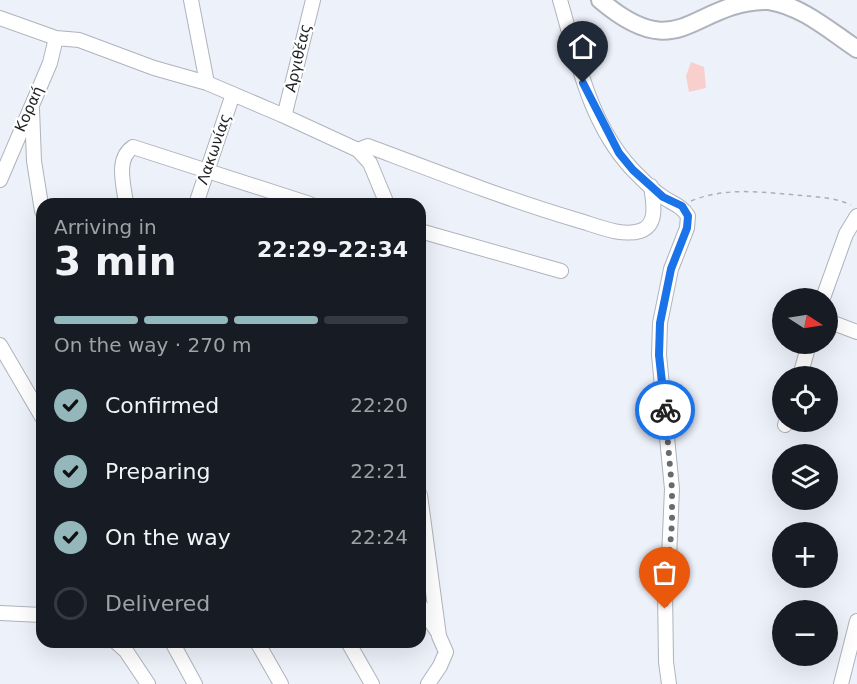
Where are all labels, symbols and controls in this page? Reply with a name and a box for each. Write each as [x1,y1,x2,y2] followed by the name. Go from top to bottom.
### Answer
[557,21,608,83] pin
[281,22,315,94] street label: Αργιθέας
[566,30,599,63] icon: home
[11,83,47,135] street label: Κοραή
[193,111,235,187] street label: Λακωνίας
[54,215,157,239] text: Arriving in
[257,237,408,262] text: 22:29–22:34
[54,239,176,284] text: 3 min
[772,288,838,354] north arrow
[772,288,838,666] map controls
[54,333,252,357] text: On the way · 270 m
[772,366,838,432] button: locate
[635,380,695,440] courier
[54,389,87,422] icon: check
[105,393,219,418] text: Confirmed
[350,393,408,417] text: 22:20
[649,394,682,427] icon: bike
[772,444,838,510] button: layers
[54,455,87,488] icon: check
[105,459,211,484] text: Preparing
[350,459,408,483] text: 22:21
[54,521,87,554] icon: check
[772,522,838,588] button: +
[105,525,231,550] text: On the way
[350,525,408,549] text: 22:24
[639,547,690,609] pin
[648,556,681,589] icon: bag
[105,591,210,616] text: Delivered
[772,600,838,666] button: −

